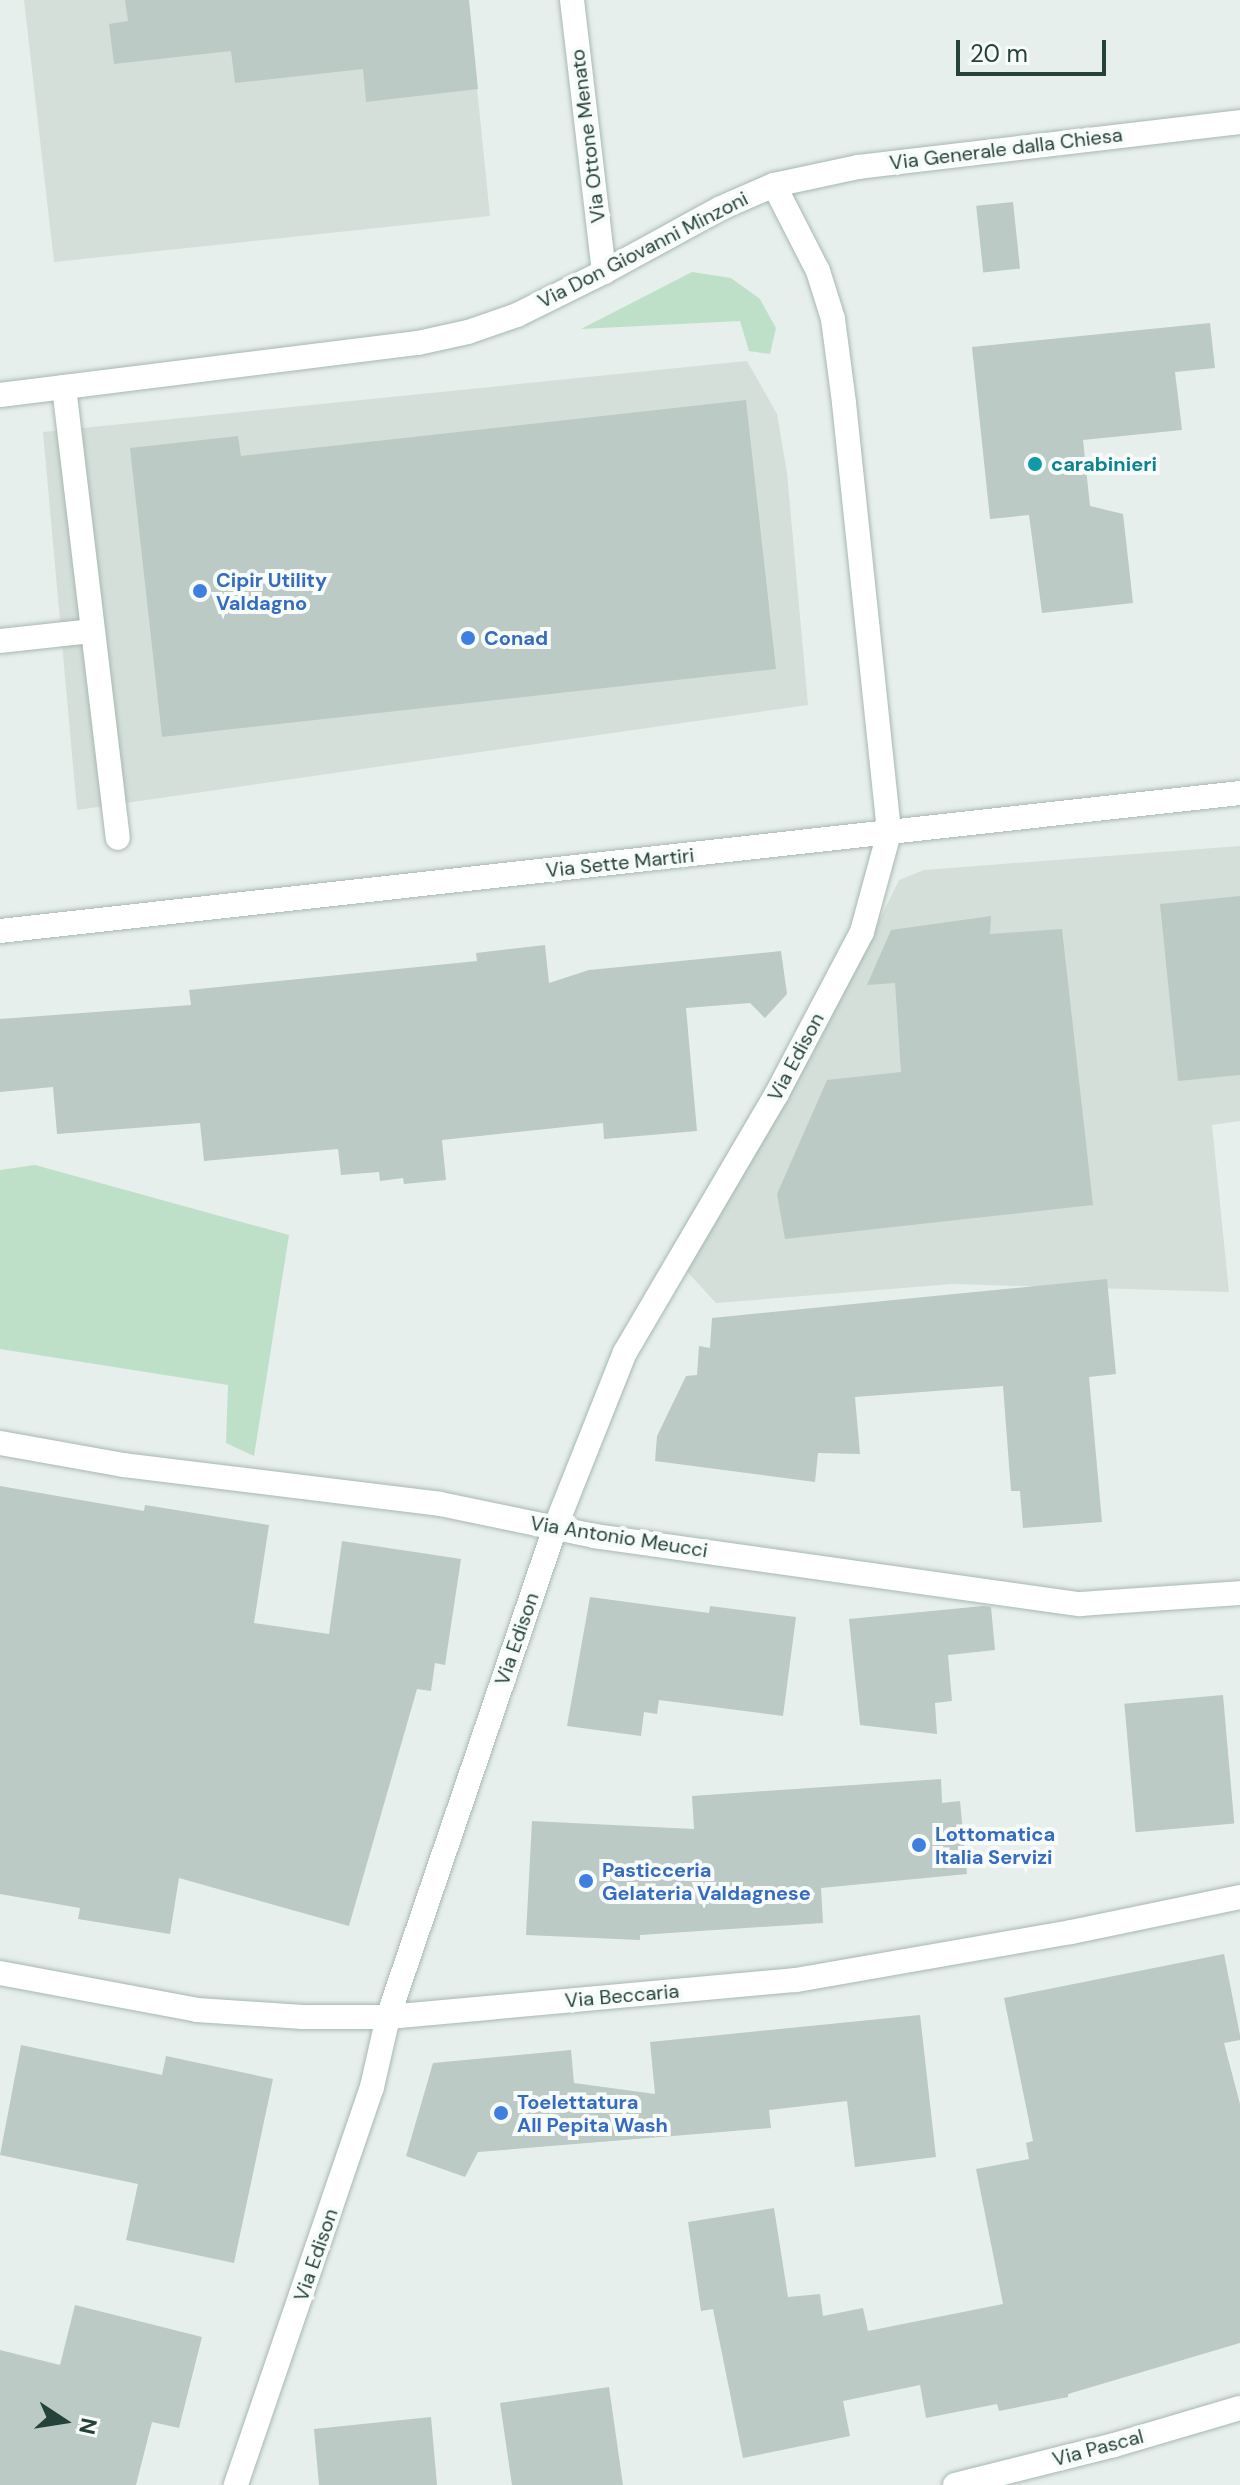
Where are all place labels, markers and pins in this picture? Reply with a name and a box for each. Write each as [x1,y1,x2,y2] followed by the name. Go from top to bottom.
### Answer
[1051,452,1157,476] place label: carabinieri
[1026,455,1044,473] marker: carabinieri
[216,568,327,615] place label: Cipir Utility Valdagno
[191,582,209,600] marker: Cipir Utility Valdagno
[484,626,548,650] place label: Conad
[459,629,477,647] marker: Conad
[935,1822,1055,1869] place label: Lottomatica Italia Servizi
[910,1836,928,1854] marker: Lottomatica Italia Servizi
[602,1858,811,1905] place label: Pasticceria Gelateria Valdagnese
[577,1872,595,1890] marker: Pasticceria Gelateria Valdagnese
[517,2090,668,2137] place label: Toelettatura All Pepita Wash
[492,2104,510,2122] marker: Toelettatura All Pepita Wash

